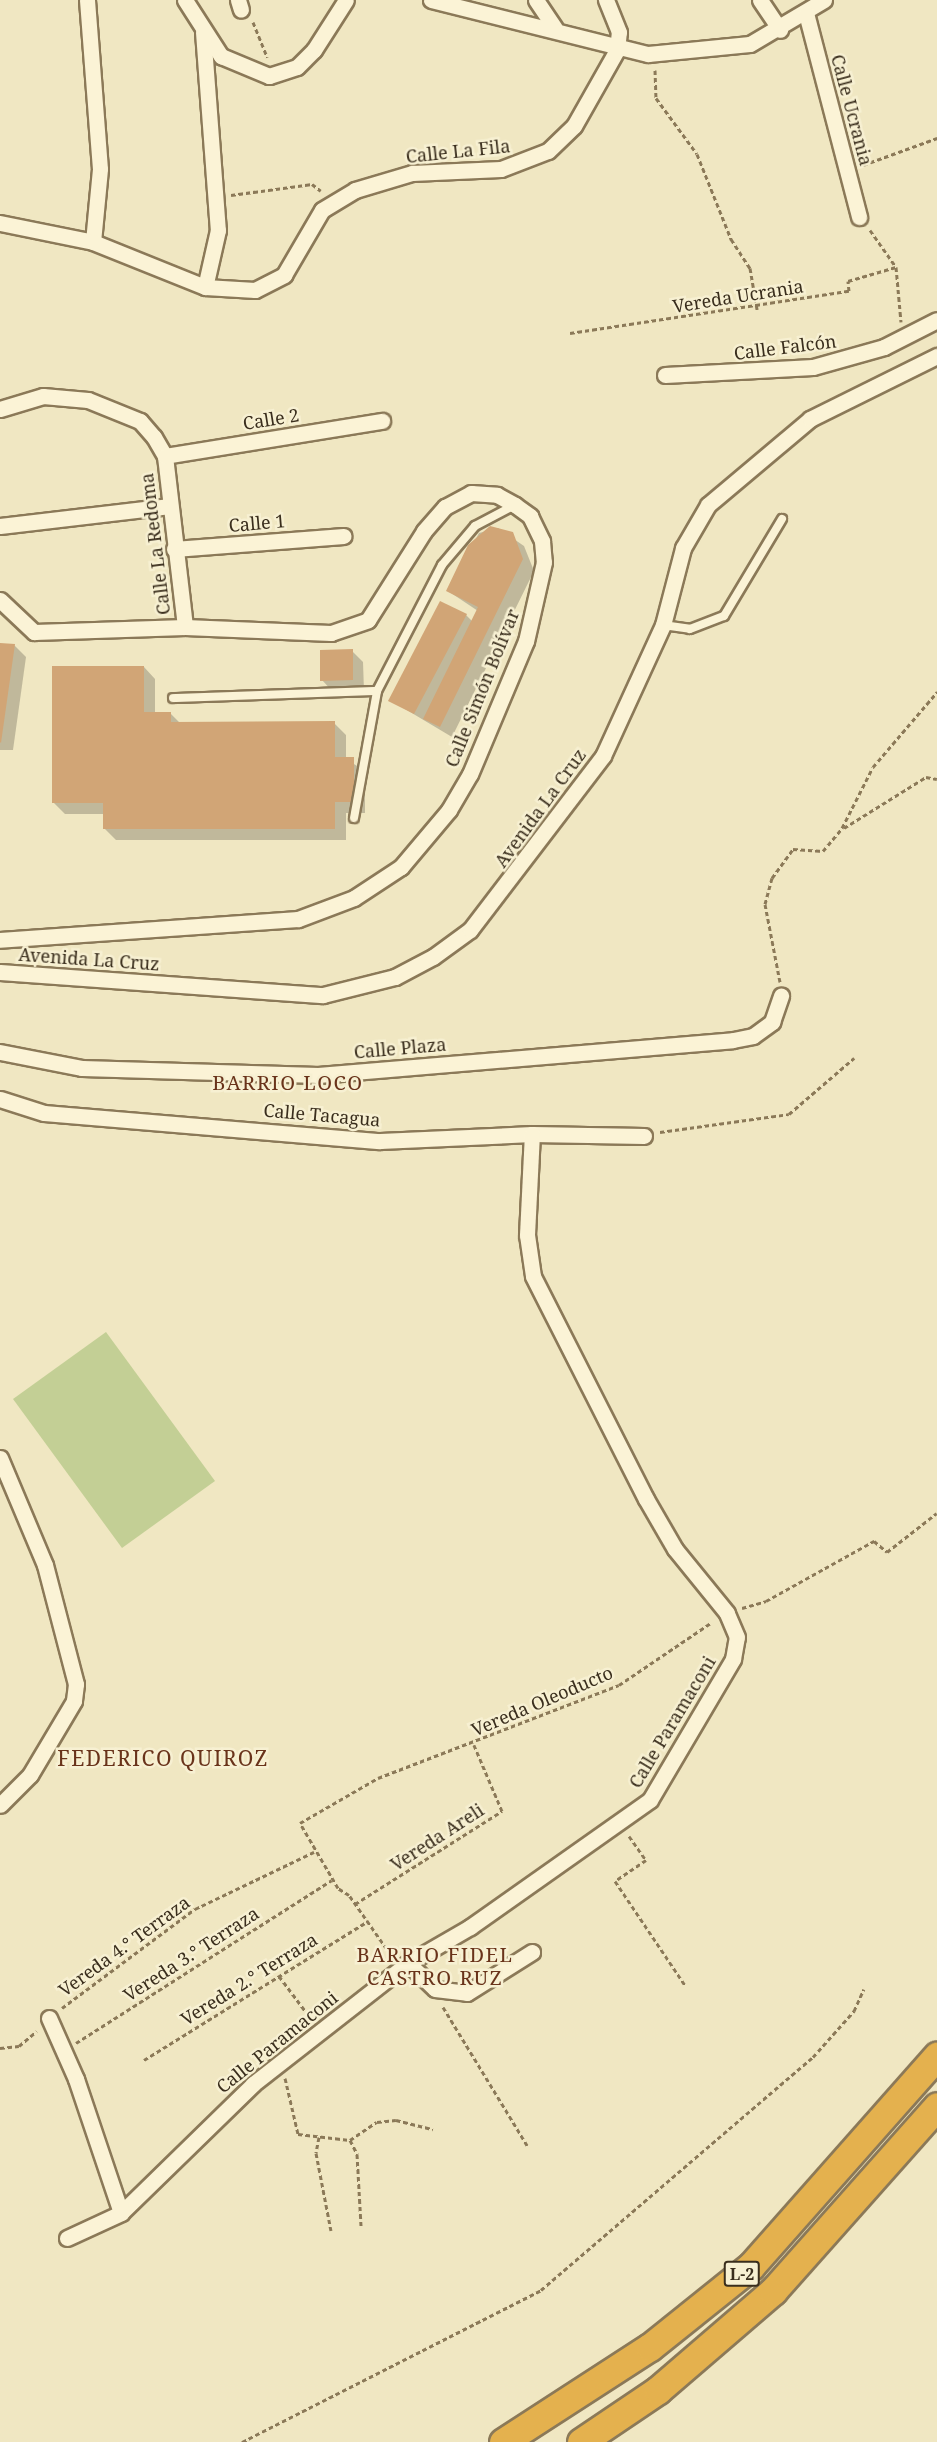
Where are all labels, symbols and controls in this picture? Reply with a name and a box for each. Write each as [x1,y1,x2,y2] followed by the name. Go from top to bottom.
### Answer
[827,52,877,168] street label: Calle Ucrania
[405,135,511,167] street label: Calle La Fila
[671,275,805,317] street label: Vereda Ucrania
[733,330,837,364] street label: Calle Falcón
[241,404,301,434] street label: Calle 2
[136,472,174,616] street label: Calle La Redoma
[228,510,286,536] street label: Calle 1
[440,606,524,770] street label: Calle Simón Bolívar
[490,745,590,871] street label: Avenida La Cruz
[18,943,160,975] street label: Avenida La Cruz
[353,1033,447,1063] street label: Calle Plaza
[212,1070,364,1094] district label: BARRIO LOCO
[263,1099,381,1131] street label: Calle Tacagua
[624,1652,720,1792] street label: Calle Paramaconi
[468,1661,616,1741] street label: Vereda Oleoducto
[57,1745,269,1771] district label: FEDERICO QUIROZ
[386,1799,488,1875] street label: Vereda Areli
[54,1891,194,2001] street label: Vereda 4.° Terraza
[119,1902,263,2006] street label: Vereda 3.° Terraza
[177,1928,321,2030] street label: Vereda 2.° Terraza
[357,1942,513,1989] district label: BARRIO FIDEL CASTRO RUZ
[212,1987,342,2097] street label: Calle Paramaconi
[722,2261,762,2287] road number: L-2

